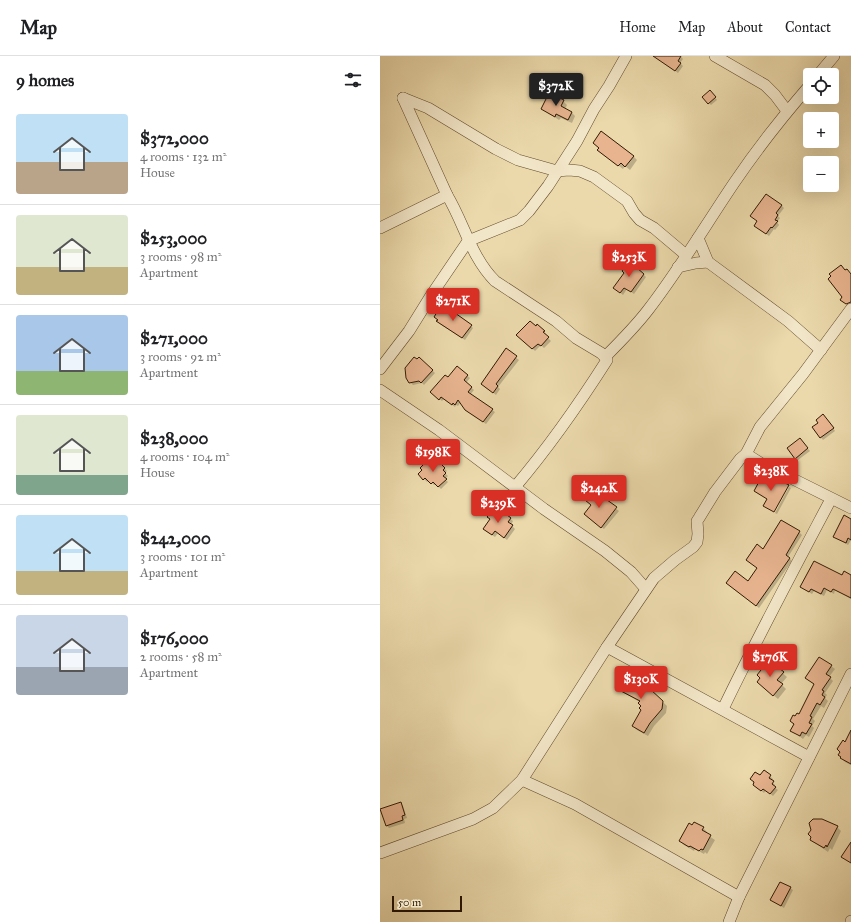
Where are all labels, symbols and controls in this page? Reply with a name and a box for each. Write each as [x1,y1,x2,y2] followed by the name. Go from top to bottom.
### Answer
[20,16,57,39] text: Map
[619,19,656,36] text: Home
[678,19,705,36] text: Map
[727,19,763,36] text: About
[785,19,831,36] text: Contact
[803,68,839,192] map controls
[803,68,839,104] button: locate
[342,69,364,91] icon: filters
[16,70,74,91] text: 9 homes
[528,73,584,107] pin: $372K
[538,78,574,94] text: $372K
[803,112,839,148] button: +
[140,128,209,149] text: $372,000
[48,130,96,178] icon: home
[140,149,226,165] text: 4 rooms · 132 m²
[803,156,839,192] button: −
[140,165,175,181] text: House
[140,228,207,249] text: $253,000
[48,231,96,279] icon: home
[601,244,657,278] pin: $253K
[140,249,222,265] text: 3 rooms · 98 m²
[612,249,646,265] text: $253K
[140,265,198,281] text: Apartment
[425,288,481,322] pin: $271K
[435,293,471,309] text: $271K
[140,328,208,349] text: $271,000
[48,331,96,379] icon: home
[140,349,221,365] text: 3 rooms · 92 m²
[140,365,198,381] text: Apartment
[140,428,209,449] text: $238,000
[48,431,96,479] icon: home
[405,439,461,473] pin: $198K
[415,444,451,460] text: $198K
[140,449,230,465] text: 4 rooms · 104 m²
[743,458,799,492] pin: $238K
[753,463,789,479] text: $238K
[140,465,175,481] text: House
[571,475,627,509] pin: $242K
[580,480,618,496] text: $242K
[470,490,526,524] pin: $239K
[480,495,516,511] text: $239K
[140,528,211,549] text: $242,000
[48,531,96,579] icon: home
[140,549,225,565] text: 3 rooms · 101 m²
[140,565,198,581] text: Apartment
[140,628,209,649] text: $176,000
[48,631,96,679] icon: home
[742,644,798,678] pin: $176K
[140,649,222,665] text: 2 rooms · 58 m²
[752,649,788,665] text: $176K
[140,665,198,681] text: Apartment
[613,666,669,700] pin: $130K
[624,671,658,687] text: $130K
[392,894,462,913] scale bar
[398,896,421,909] text: 50 m

